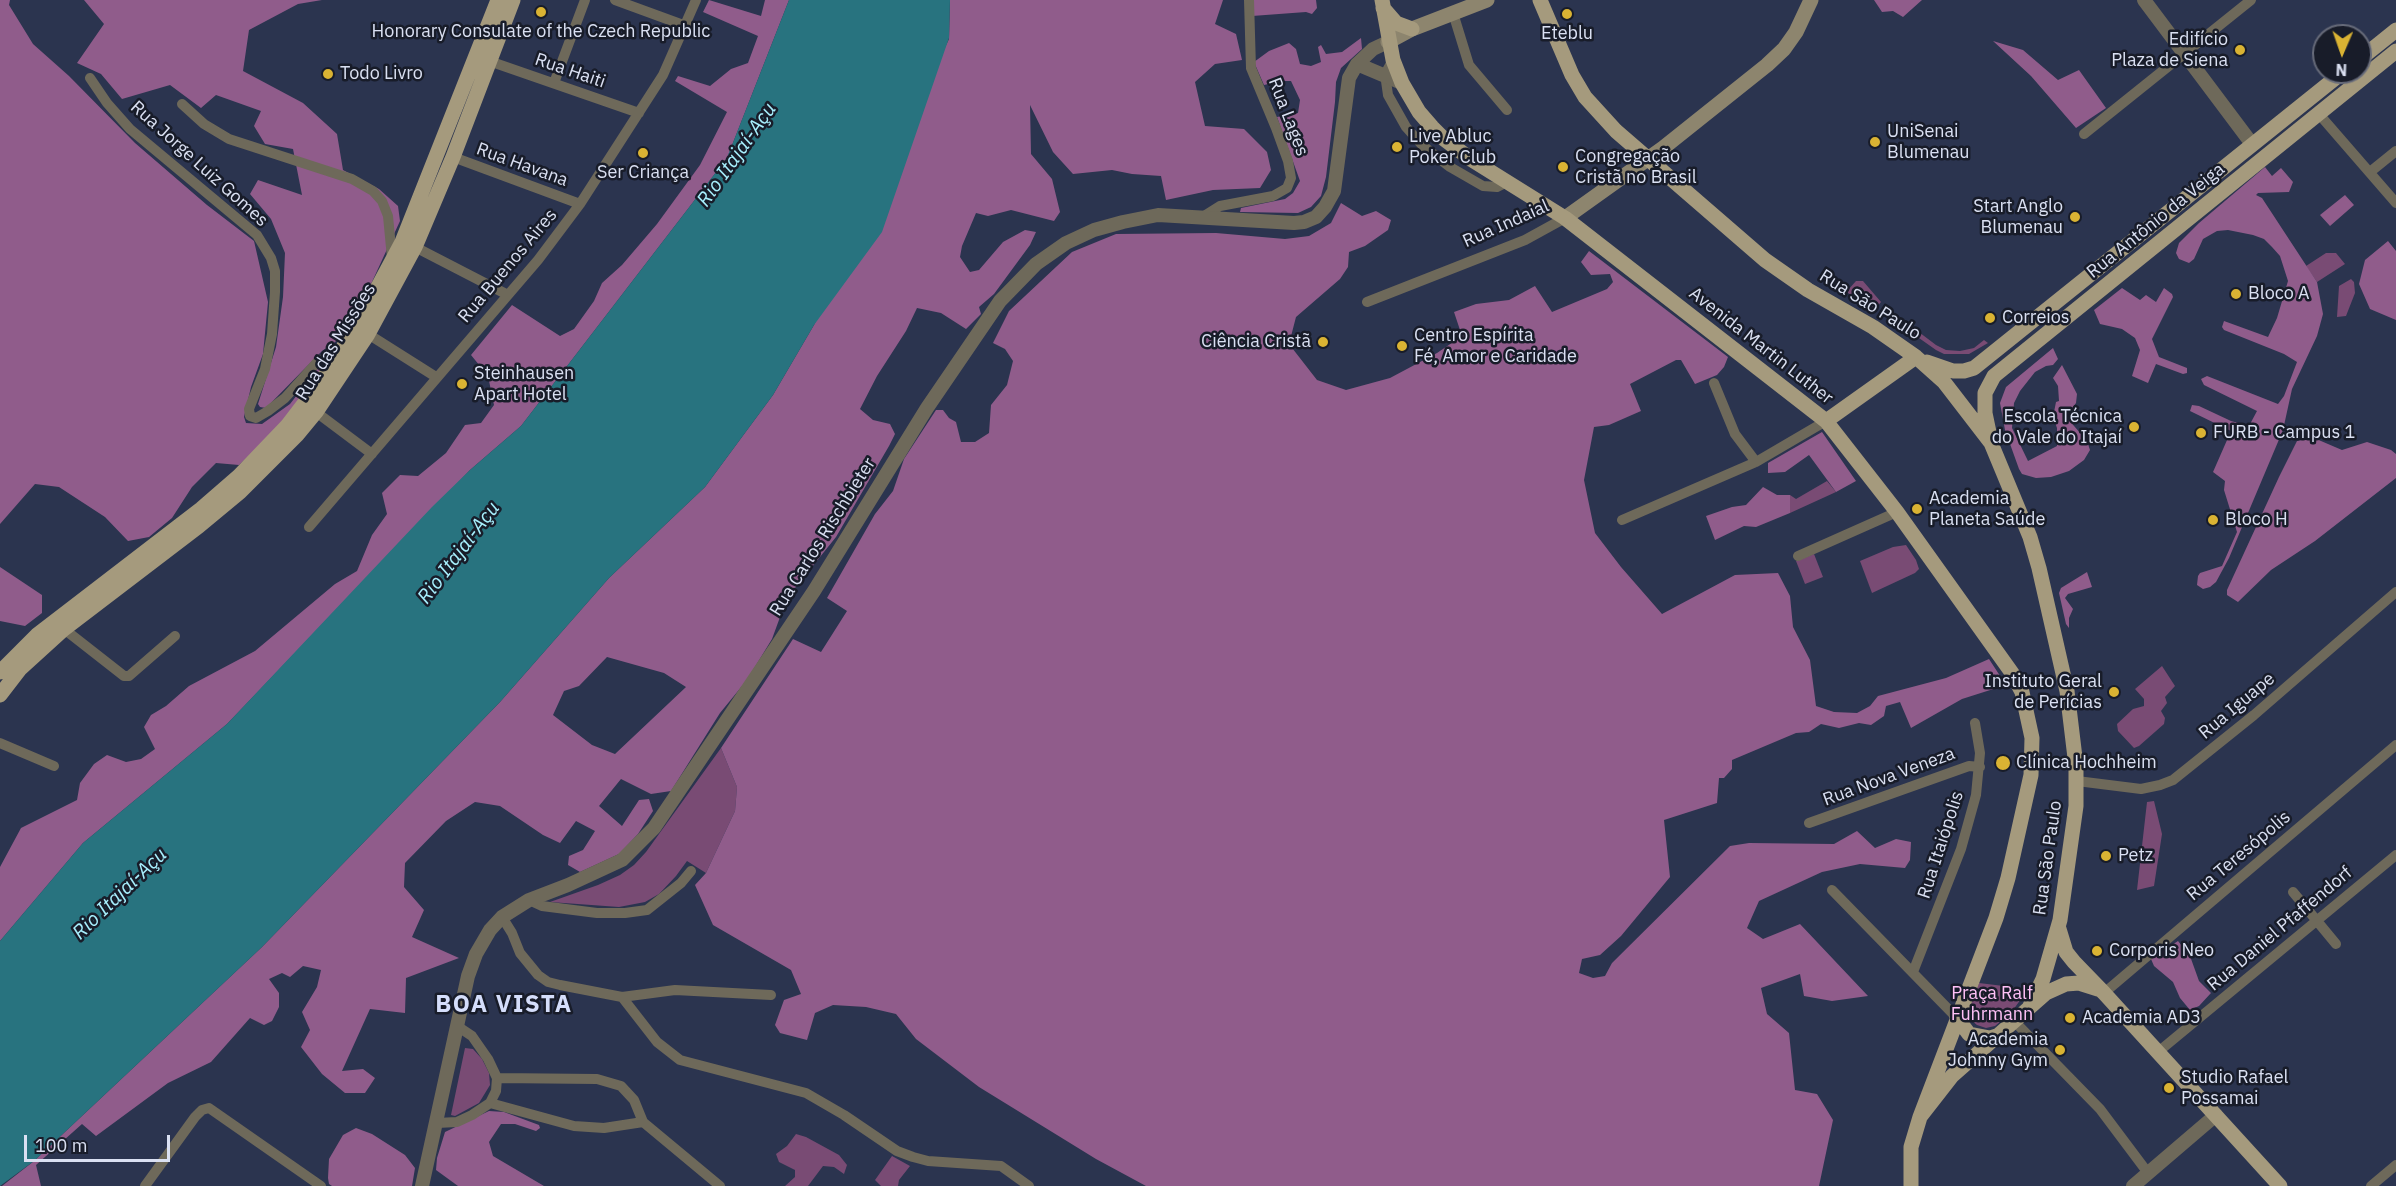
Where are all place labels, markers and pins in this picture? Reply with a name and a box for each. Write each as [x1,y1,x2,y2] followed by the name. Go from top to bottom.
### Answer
[534,5,548,19] marker: Honorary Consulate of the Czech Republic
[1560,7,1574,21] marker: Eteblu
[372,21,710,43] place label: Honorary Consulate of the Czech Republic
[1541,23,1593,45] place label: Eteblu
[2111,29,2228,72] place label: Edifício Plaza de Siena
[2233,43,2247,57] marker: Edifício Plaza de Siena
[340,63,423,85] place label: Todo Livro
[321,67,335,81] marker: Todo Livro
[1887,121,1970,164] place label: UniSenai Blumenau
[1409,126,1496,168] place label: Live Abluc Poker Club
[1868,135,1882,149] marker: UniSenai Blumenau
[1390,140,1404,154] marker: Live Abluc Poker Club
[636,146,650,160] marker: Ser Criança
[1575,146,1697,188] place label: Congregação Cristã no Brasil
[1556,160,1570,174] marker: Congregação Cristã no Brasil
[597,162,689,184] place label: Ser Criança
[1973,196,2063,238] place label: Start Anglo Blumenau
[2068,210,2082,224] marker: Start Anglo Blumenau
[2248,283,2310,305] place label: Bloco A
[2229,287,2243,301] marker: Bloco A
[2002,307,2070,329] place label: Correios
[1983,311,1997,325] marker: Correios
[1414,325,1577,368] place label: Centro Espírita Fé, Amor e Caridade
[1201,331,1311,353] place label: Ciência Cristã
[1316,335,1330,349] marker: Ciência Cristã
[1395,339,1409,353] marker: Centro Espírita Fé, Amor e Caridade
[474,363,574,406] place label: Steinhausen Apart Hotel
[455,377,469,391] marker: Steinhausen Apart Hotel
[1992,406,2122,448] place label: Escola Técnica do Vale do Itajaí
[2127,420,2141,434] marker: Escola Técnica do Vale do Itajaí
[2213,422,2355,444] place label: FURB - Campus 1
[2194,426,2208,440] marker: FURB - Campus 1
[1929,488,2045,530] place label: Academia Planeta Saúde
[1910,502,1924,516] marker: Academia Planeta Saúde
[2225,509,2288,531] place label: Bloco H
[2206,513,2220,527] marker: Bloco H
[1985,671,2102,714] place label: Instituto Geral de Perícias
[2107,685,2121,699] marker: Instituto Geral de Perícias
[2016,752,2157,774] place label: Clínica Hochheim
[1994,754,2012,772] marker: Clínica Hochheim
[2118,845,2153,867] place label: Petz
[2099,849,2113,863] marker: Petz
[2109,940,2214,962] place label: Corporis Neo
[2090,944,2104,958] marker: Corporis Neo
[2082,1007,2201,1029] place label: Academia AD3
[2063,1011,2077,1025] marker: Academia AD3
[1948,1029,2048,1072] place label: Academia Johnny Gym
[2053,1043,2067,1057] marker: Academia Johnny Gym
[2181,1067,2288,1110] place label: Studio Rafael Possamai
[2162,1081,2176,1095] marker: Studio Rafael Possamai

